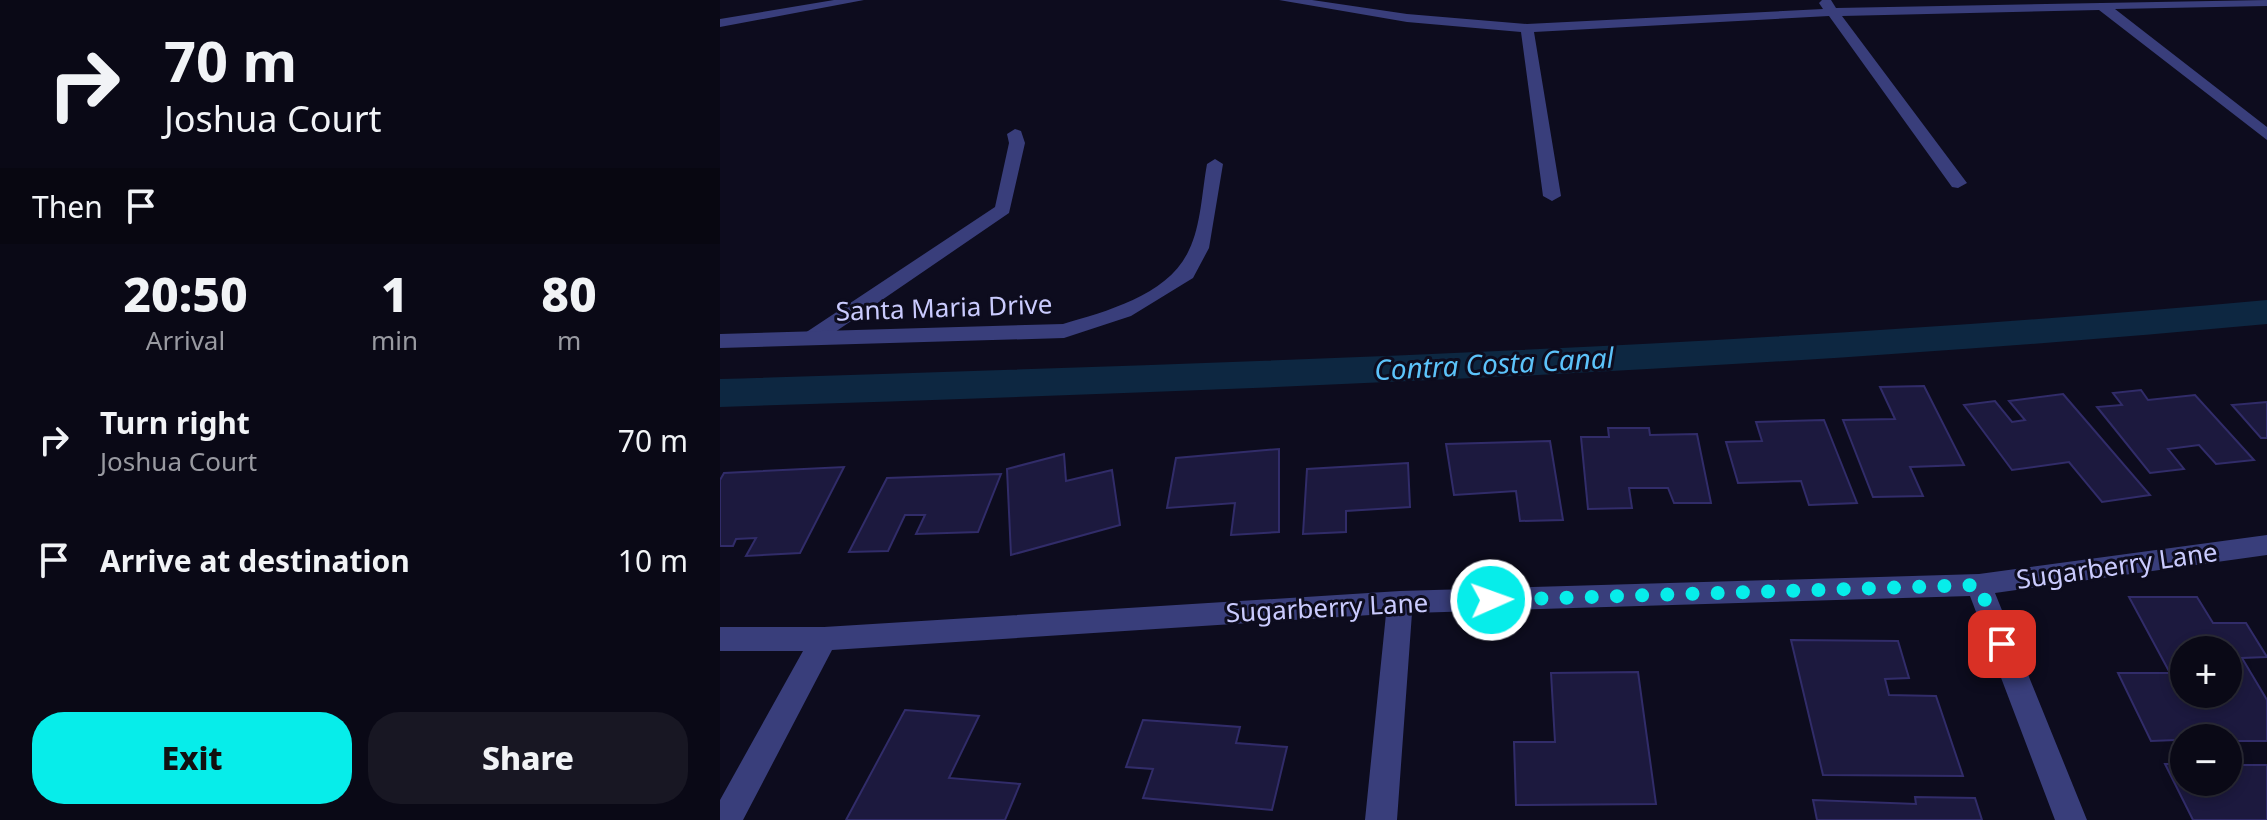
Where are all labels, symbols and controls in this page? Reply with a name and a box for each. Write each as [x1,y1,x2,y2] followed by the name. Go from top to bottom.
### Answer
[164,22,297,98] text: 70 m
[32,32,136,136] icon: right
[164,94,382,143] text: Joshua Court
[119,184,163,228] icon: arrive
[32,186,103,227] text: Then
[123,261,248,326] text: 20:50
[381,261,408,326] text: 1
[541,261,597,326] text: 80
[835,285,1053,329] street label: Santa Maria Drive
[146,322,225,358] text: Arrival
[371,322,418,358] text: min
[557,322,581,358] text: m
[1373,338,1616,388] water label: Contra Costa Canal
[100,402,250,443] text: Turn right
[32,418,76,462] icon: right
[618,420,688,461] text: 70 m
[100,443,257,479] text: Joshua Court
[2014,533,2220,597] street label: Sugarberry Lane
[32,538,76,582] icon: arrive
[100,540,410,581] text: Arrive at destination
[618,540,688,581] text: 10 m
[1449,558,1533,642] position arrow
[1225,584,1429,630] street label: Sugarberry Lane
[1968,610,2036,678] pin
[1980,622,2024,666] icon: arrive
[2170,636,2242,796] map controls
[2170,636,2242,708] button: +
[32,712,352,804] button: Exit
[368,712,688,804] button: Share
[2170,724,2242,796] button: −

